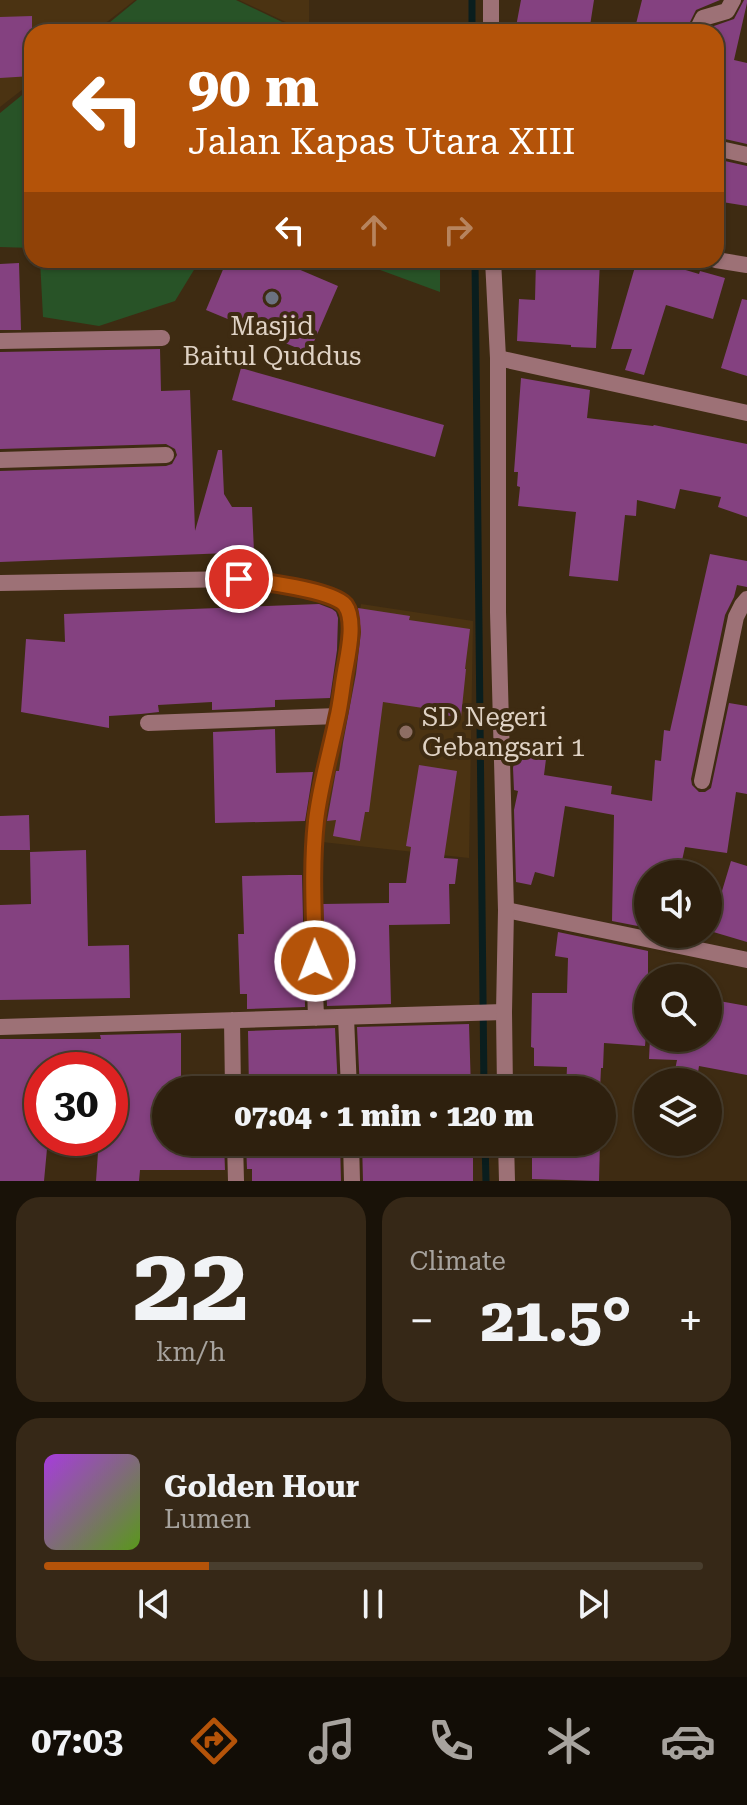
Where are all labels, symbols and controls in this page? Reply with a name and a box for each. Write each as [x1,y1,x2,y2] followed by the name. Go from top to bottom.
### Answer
[188,54,319,120] text: 90 m
[56,56,160,160] icon: left
[188,121,575,163] text: Jalan Kapas Utara XIII
[268,208,312,252] icon: left
[352,208,396,252] icon: ahead
[436,208,480,252] icon: right
[263,289,281,307] marker: Masjid Baitul Quddus
[183,311,361,371] place label: Masjid Baitul Quddus
[205,545,273,613] pin
[217,557,261,601] icon: arrive
[422,702,585,762] place label: SD Negeri Gebangsari 1
[397,723,415,741] marker: SD Negeri Gebangsari 1
[634,860,722,1156] map controls
[634,860,722,948] button: sound
[273,919,357,1003] position arrow
[634,964,722,1052] button: search
[24,1052,128,1156] speed limit sign: 30
[634,1068,722,1156] button: layers
[234,1098,534,1133] text: 07:04 · 1 min · 120 m
[133,1224,249,1345] text: 22
[410,1246,506,1276] text: Climate
[481,1285,632,1356] text: 21.5°
[410,1295,434,1347] text: −
[678,1295,703,1347] text: +
[156,1337,226,1367] text: km/h
[164,1469,359,1504] text: Golden Hour
[164,1504,251,1534] text: Lumen
[132,1582,176,1626] icon: previous
[351,1582,395,1626] icon: pause
[571,1582,615,1626] icon: next
[186,1713,242,1769] icon: directions
[304,1713,360,1769] icon: music
[423,1713,479,1769] icon: phone
[541,1713,597,1769] icon: climate
[660,1713,716,1769] icon: car
[31,1720,123,1762] text: 07:03

